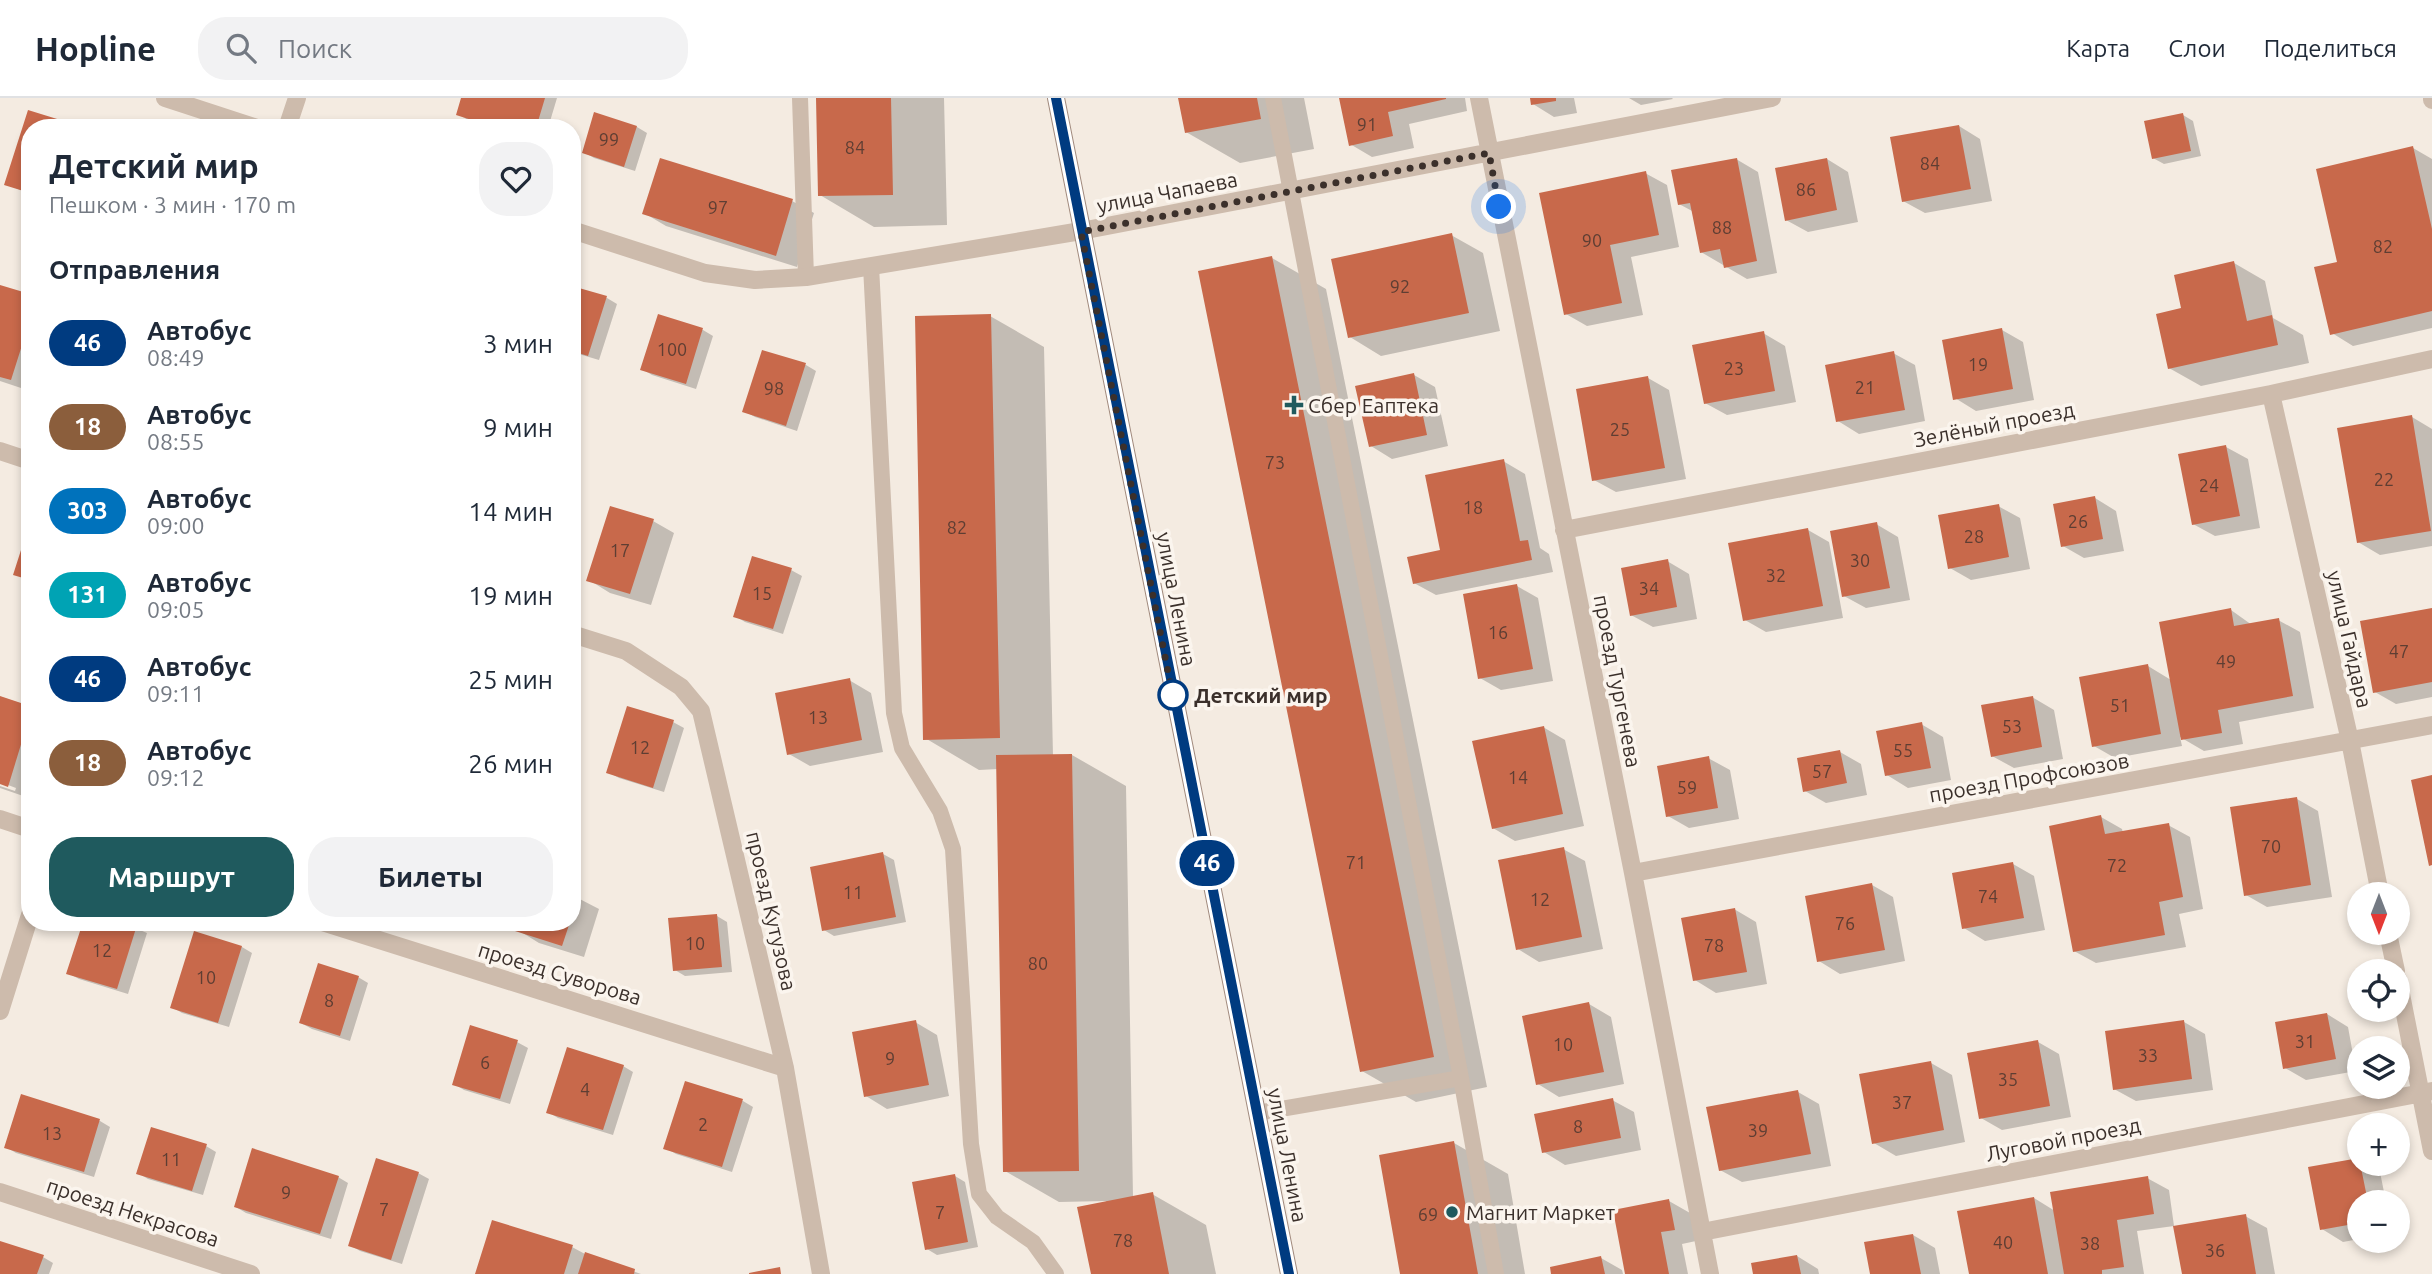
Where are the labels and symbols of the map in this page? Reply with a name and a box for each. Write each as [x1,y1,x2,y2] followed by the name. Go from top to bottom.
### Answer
[1357,114,1377,134] house number: 91
[599,129,619,149] house number: 99
[845,137,865,157] house number: 84
[1920,153,1940,173] house number: 84
[1095,167,1239,217] street label: улица Чапаева
[1796,179,1816,199] house number: 86
[1481,189,1516,224] your location
[708,197,728,217] house number: 97
[1712,217,1732,237] house number: 88
[1582,230,1602,250] house number: 90
[2373,236,2393,256] house number: 82
[1390,276,1410,296] house number: 92
[657,339,687,359] house number: 100
[1968,354,1988,374] house number: 19
[1724,358,1744,378] house number: 23
[1855,377,1875,397] house number: 21
[764,378,784,398] house number: 98
[1308,393,1439,417] place label: Сбер Еаптека
[1286,397,1302,413] marker: Сбер Еаптека
[1912,397,2076,451] street label: Зелёный проезд
[1610,419,1630,439] house number: 25
[1265,452,1285,472] house number: 73
[2374,469,2394,489] house number: 22
[2199,475,2219,495] house number: 24
[1463,497,1483,517] house number: 18
[2068,511,2088,531] house number: 26
[947,517,967,537] house number: 82
[1964,526,1984,546] house number: 28
[1152,530,1202,668] street label: улица Ленина
[610,540,630,560] house number: 17
[1850,550,1870,570] house number: 30
[1766,565,1786,585] house number: 32
[2323,568,2377,710] street label: улица Гайдара
[1639,578,1659,598] house number: 34
[752,583,772,603] house number: 15
[1589,593,1647,769] street label: проезд Тургенева
[1488,622,1508,642] house number: 16
[2389,641,2409,661] house number: 47
[2216,651,2236,671] house number: 49
[1158,680,1188,710] marker: Детский мир
[1194,683,1327,707] place label: Детский мир
[2110,695,2130,715] house number: 51
[808,707,828,727] house number: 13
[2002,716,2022,736] house number: 53
[630,737,650,757] house number: 12
[1893,740,1913,760] house number: 55
[1927,748,2131,806] street label: проезд Профсоюзов
[1812,761,1832,781] house number: 57
[1508,767,1528,787] house number: 14
[1677,777,1697,797] house number: 59
[742,829,802,993] street label: проезд Кутузова
[2261,836,2281,856] house number: 70
[1176,840,1238,886] line badge: 46
[1346,852,1366,872] house number: 71
[2107,855,2127,875] house number: 72
[843,882,863,902] house number: 11
[2347,882,2410,945] north arrow
[1978,886,1998,906] house number: 74
[1530,889,1550,909] house number: 12
[1835,913,1855,933] house number: 76
[685,933,705,953] house number: 10
[1704,935,1724,955] house number: 78
[476,937,644,1009] street label: проезд Суворова
[92,940,112,960] house number: 12
[1028,953,1048,973] house number: 80
[196,967,216,987] house number: 10
[324,990,334,1010] house number: 8
[2295,1031,2315,1051] house number: 31
[1553,1034,1573,1054] house number: 10
[2138,1045,2158,1065] house number: 33
[885,1048,895,1068] house number: 9
[480,1052,490,1072] house number: 6
[1998,1069,2018,1089] house number: 35
[580,1079,590,1099] house number: 4
[1263,1086,1313,1224] street label: улица Ленина
[1892,1092,1912,1112] house number: 37
[1984,1112,2142,1166] street label: Луговой проезд
[698,1114,708,1134] house number: 2
[1573,1116,1583,1136] house number: 8
[1748,1120,1768,1140] house number: 39
[42,1123,62,1143] house number: 13
[161,1149,181,1169] house number: 11
[44,1173,222,1251] street label: проезд Некрасова
[281,1182,291,1202] house number: 9
[379,1199,389,1219] house number: 7
[1466,1200,1616,1224] place label: Магнит Маркет
[935,1202,945,1222] house number: 7
[1418,1204,1438,1224] house number: 69
[1444,1204,1460,1220] marker: Магнит Маркет
[1113,1230,1133,1250] house number: 78
[1993,1232,2013,1252] house number: 40
[2080,1233,2100,1253] house number: 38
[2205,1240,2225,1260] house number: 36

